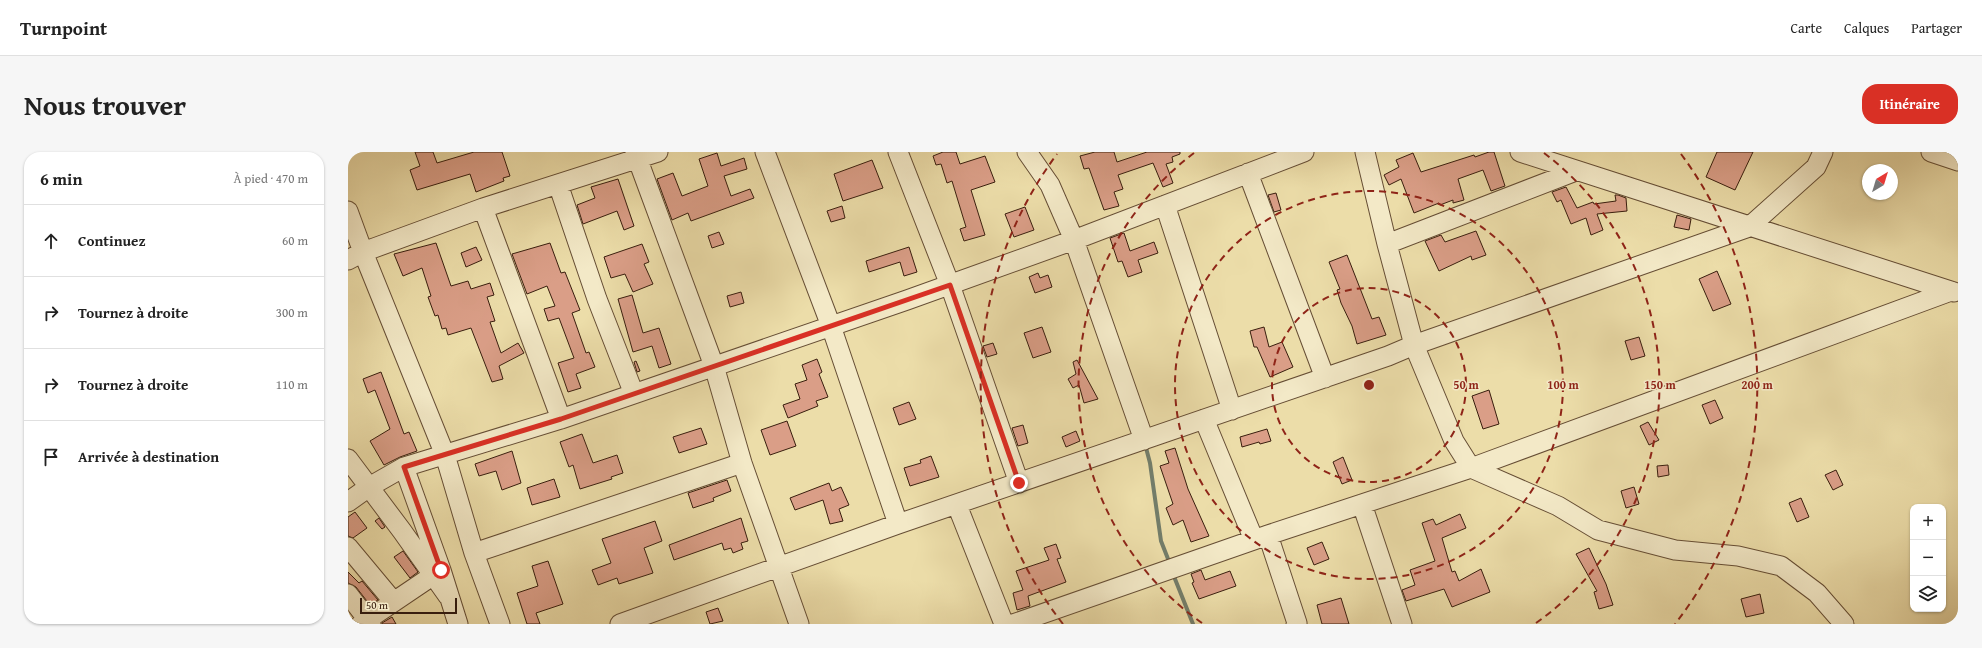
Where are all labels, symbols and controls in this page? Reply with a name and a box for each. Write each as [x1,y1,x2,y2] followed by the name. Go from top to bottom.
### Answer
[20,14,107,42] text: Turnpoint
[1790,18,1822,38] text: Carte
[1844,18,1889,38] text: Calques
[1911,18,1962,38] text: Partager
[24,84,186,125] text: Nous trouver
[1862,84,1958,124] button: Itinéraire
[1862,164,1898,200] north arrow
[40,166,82,191] text: 6 min
[233,169,308,188] text: À pied · 470 m
[40,230,62,252] icon: ahead
[78,230,146,251] text: Continuez
[282,231,308,250] text: 60 m
[40,302,62,324] icon: right
[78,302,188,323] text: Tournez à droite
[276,303,308,322] text: 300 m
[40,374,62,396] icon: right
[78,374,188,395] text: Tournez à droite
[276,375,308,394] text: 110 m
[1453,376,1479,393] text: 50 m
[1547,376,1580,393] text: 100 m
[1644,376,1677,393] text: 150 m
[1741,376,1774,393] text: 200 m
[1362,378,1376,392] centre of rings
[40,446,62,468] icon: arrive
[78,446,219,467] text: Arrivée à destination
[1010,474,1028,492] route end
[1910,504,1946,612] map controls
[1910,504,1946,540] button: +
[1910,540,1946,576] button: −
[432,561,450,579] route start
[1910,576,1946,612] button: layers
[360,596,457,615] scale bar
[366,597,388,613] text: 50 m

